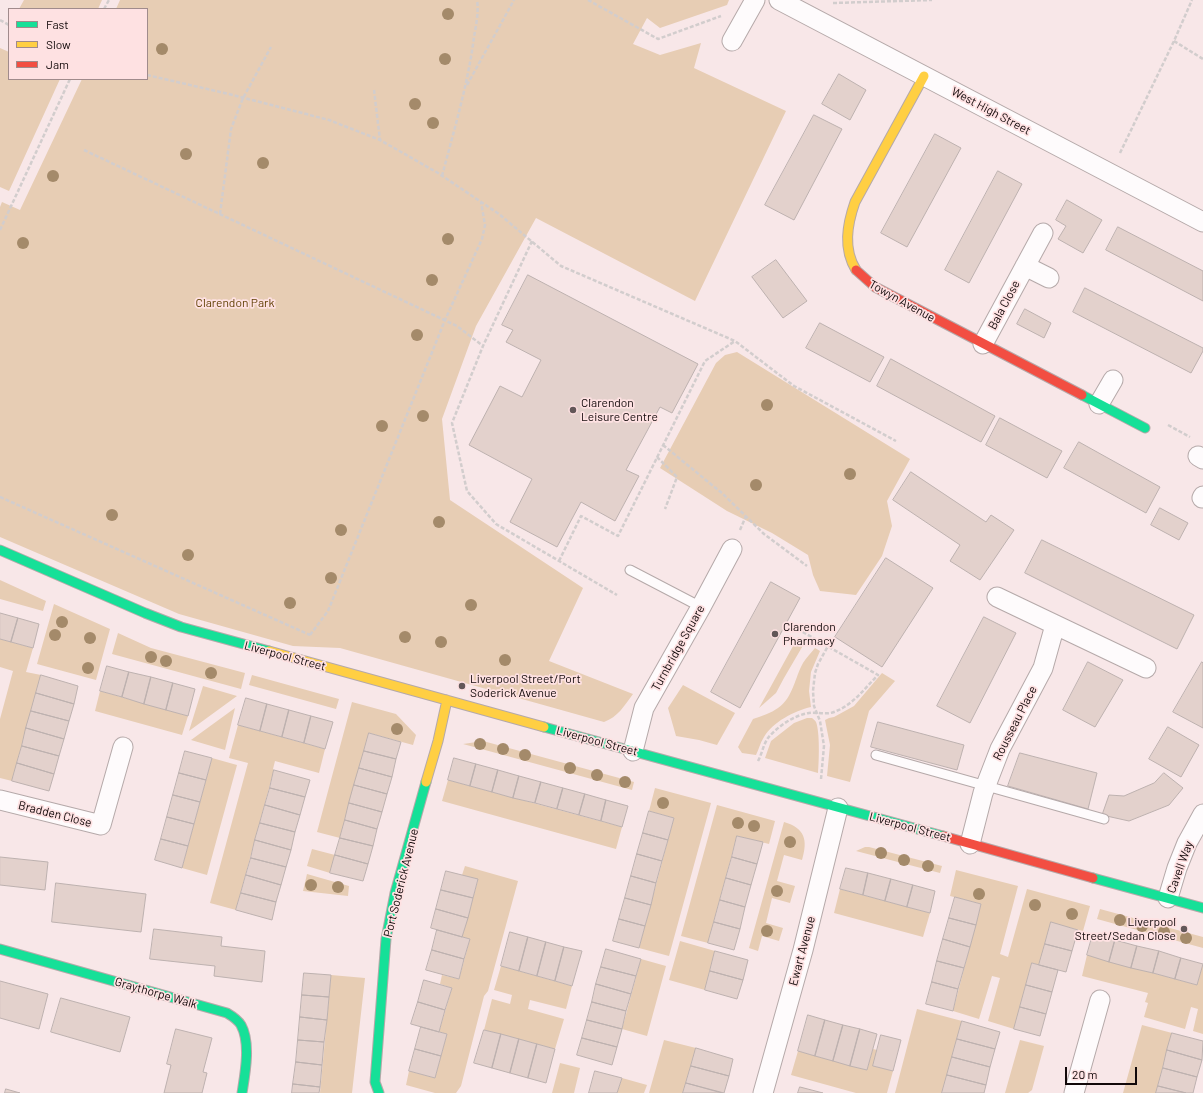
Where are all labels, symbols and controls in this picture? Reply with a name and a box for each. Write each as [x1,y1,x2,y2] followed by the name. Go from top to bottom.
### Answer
[8,8,148,80] legend
[46,17,69,31] text: Fast
[46,37,71,51] text: Slow
[46,57,69,71] text: Jam
[949,84,1033,138] street label: West High Street
[866,277,938,325] street label: Towyn Avenue
[985,278,1023,332] street label: Bala Close
[196,296,274,310] park label: Clarendon Park
[581,396,658,424] place label: Clarendon Leisure Centre
[568,405,578,415] marker: Clarendon Leisure Centre
[648,602,708,694] street label: Turnbridge Square
[783,620,836,648] place label: Clarendon Pharmacy
[770,629,780,639] marker: Clarendon Pharmacy
[243,638,327,674] street label: Liverpool Street
[470,672,581,700] place label: Liverpool Street/Port Soderick Avenue
[457,681,467,691] marker: Liverpool Street/Port Soderick Avenue
[990,683,1040,763] street label: Rousseau Place
[555,723,639,759] street label: Liverpool Street
[17,798,93,830] street label: Bradden Close
[868,809,952,845] street label: Liverpool Street
[381,827,421,939] street label: Port Soderick Avenue
[1164,839,1196,895] street label: Cavell Way
[786,915,818,987] street label: Ewart Avenue
[1075,915,1176,943] place label: Liverpool Street/Sedan Close
[1179,924,1189,934] marker: Liverpool Street/Sedan Close
[113,974,199,1012] street label: Graythorpe Walk
[1067,1059,1139,1085] scale bar
[1072,1067,1098,1081] text: 20 m

